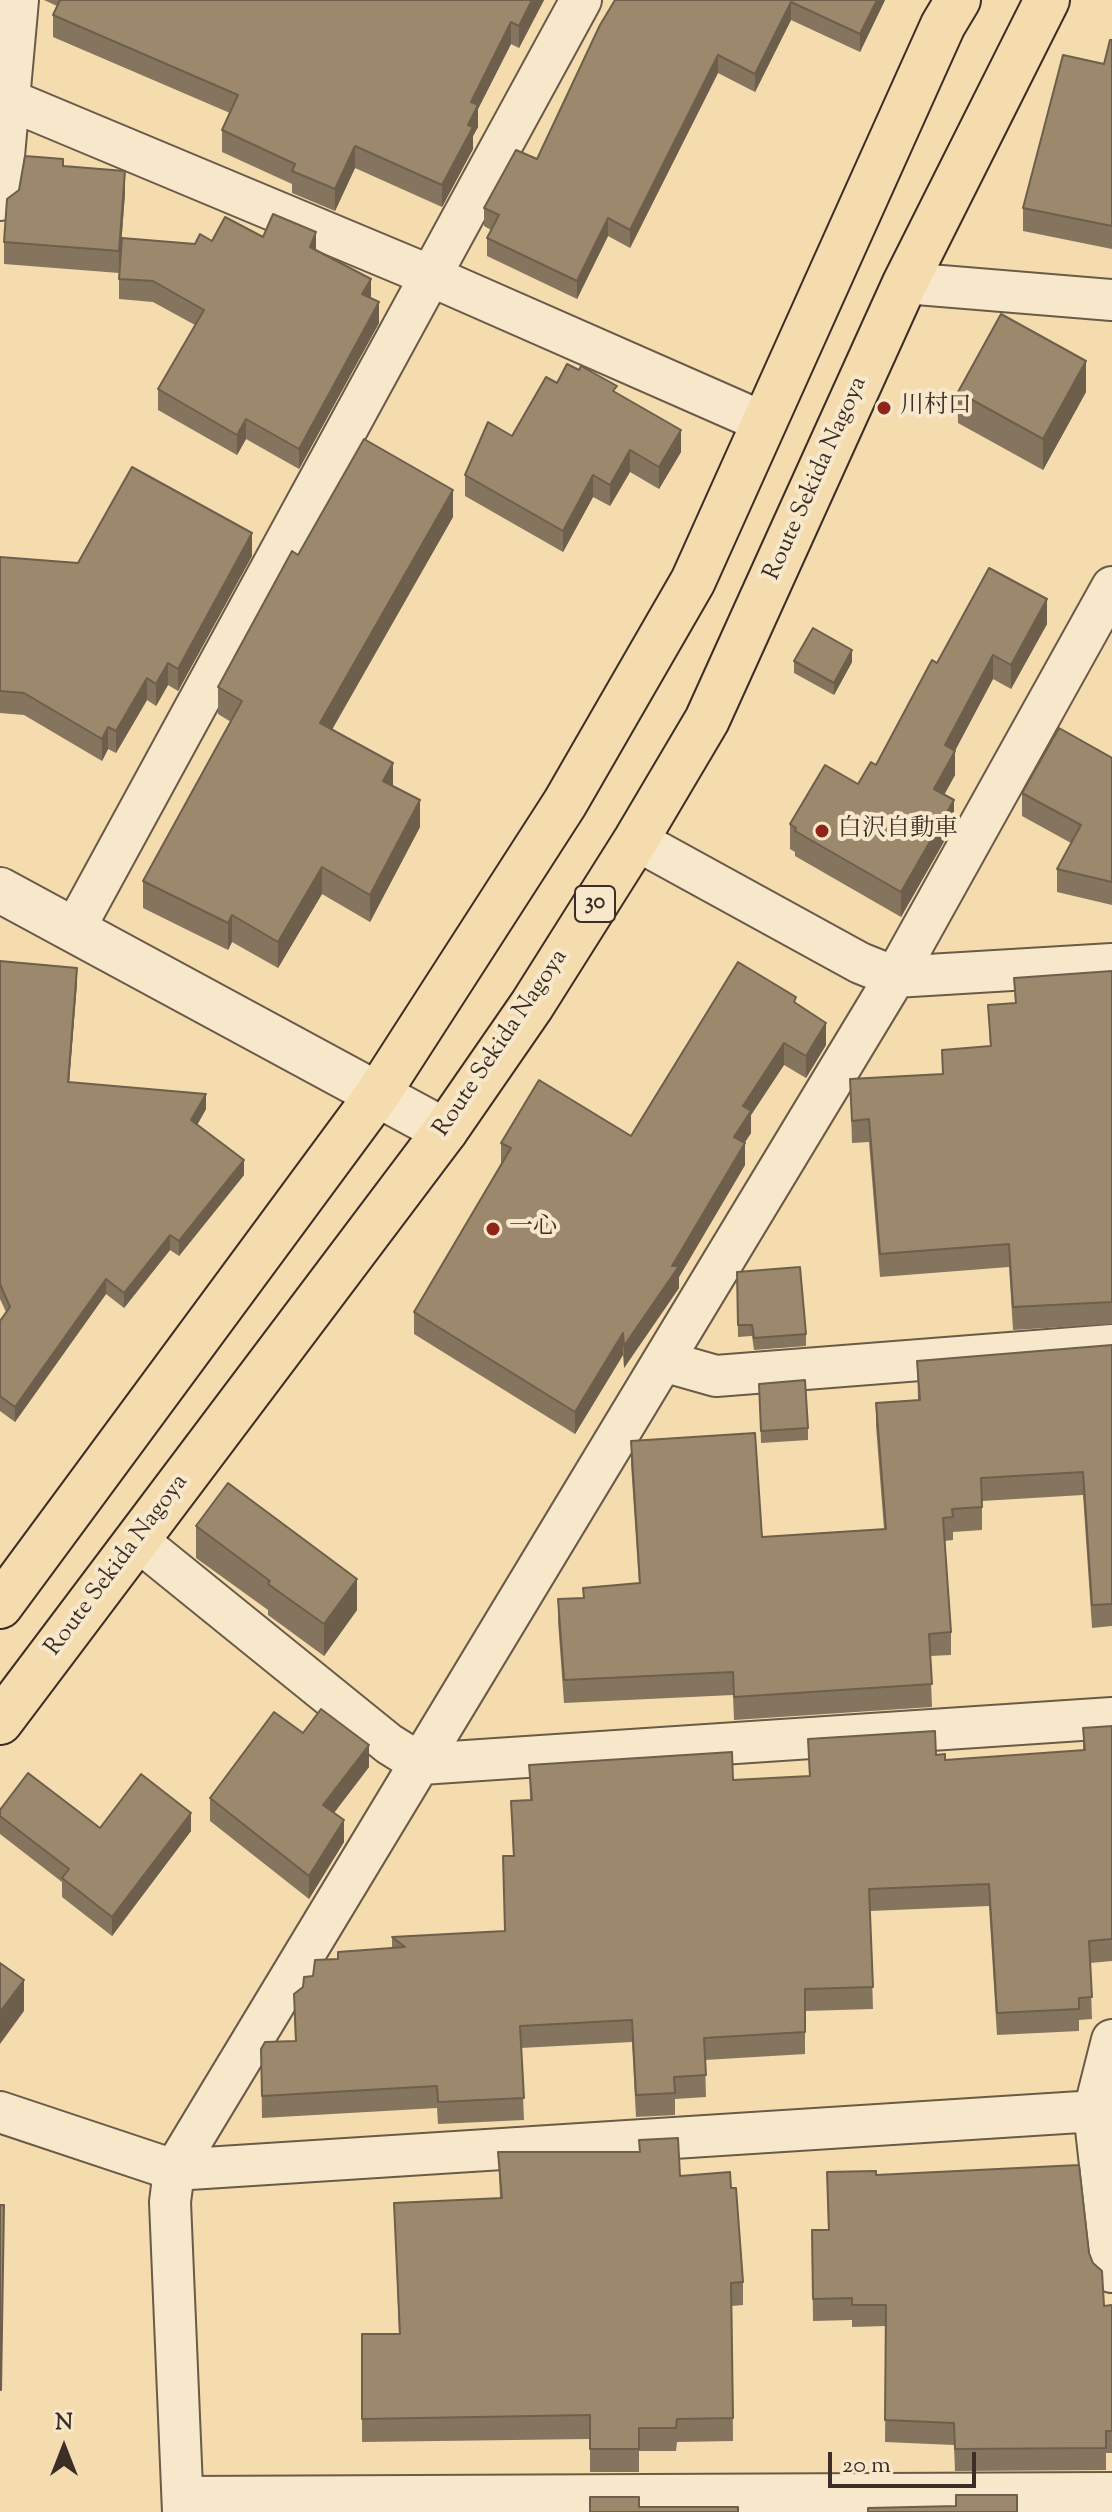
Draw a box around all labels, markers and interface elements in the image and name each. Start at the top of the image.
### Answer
street label: Route Sekida Nagoya [759,373,875,585]
place label: 川村口 [900,394,972,422]
marker: 川村口 [875,399,893,417]
place label: 白沢自動車 [838,817,958,845]
marker: 白沢自動車 [813,822,831,840]
road number: 30 [575,886,615,922]
street label: Route Sekida Nagoya [429,945,575,1143]
place label: 一心 [509,1215,557,1243]
marker: 一心 [484,1220,502,1238]
street label: Route Sekida Nagoya [40,1470,196,1662]
north arrow [24,2408,104,2488]
text: N [55,2408,73,2440]
scale bar [832,2436,980,2486]
text: 20 m [842,2449,891,2483]

